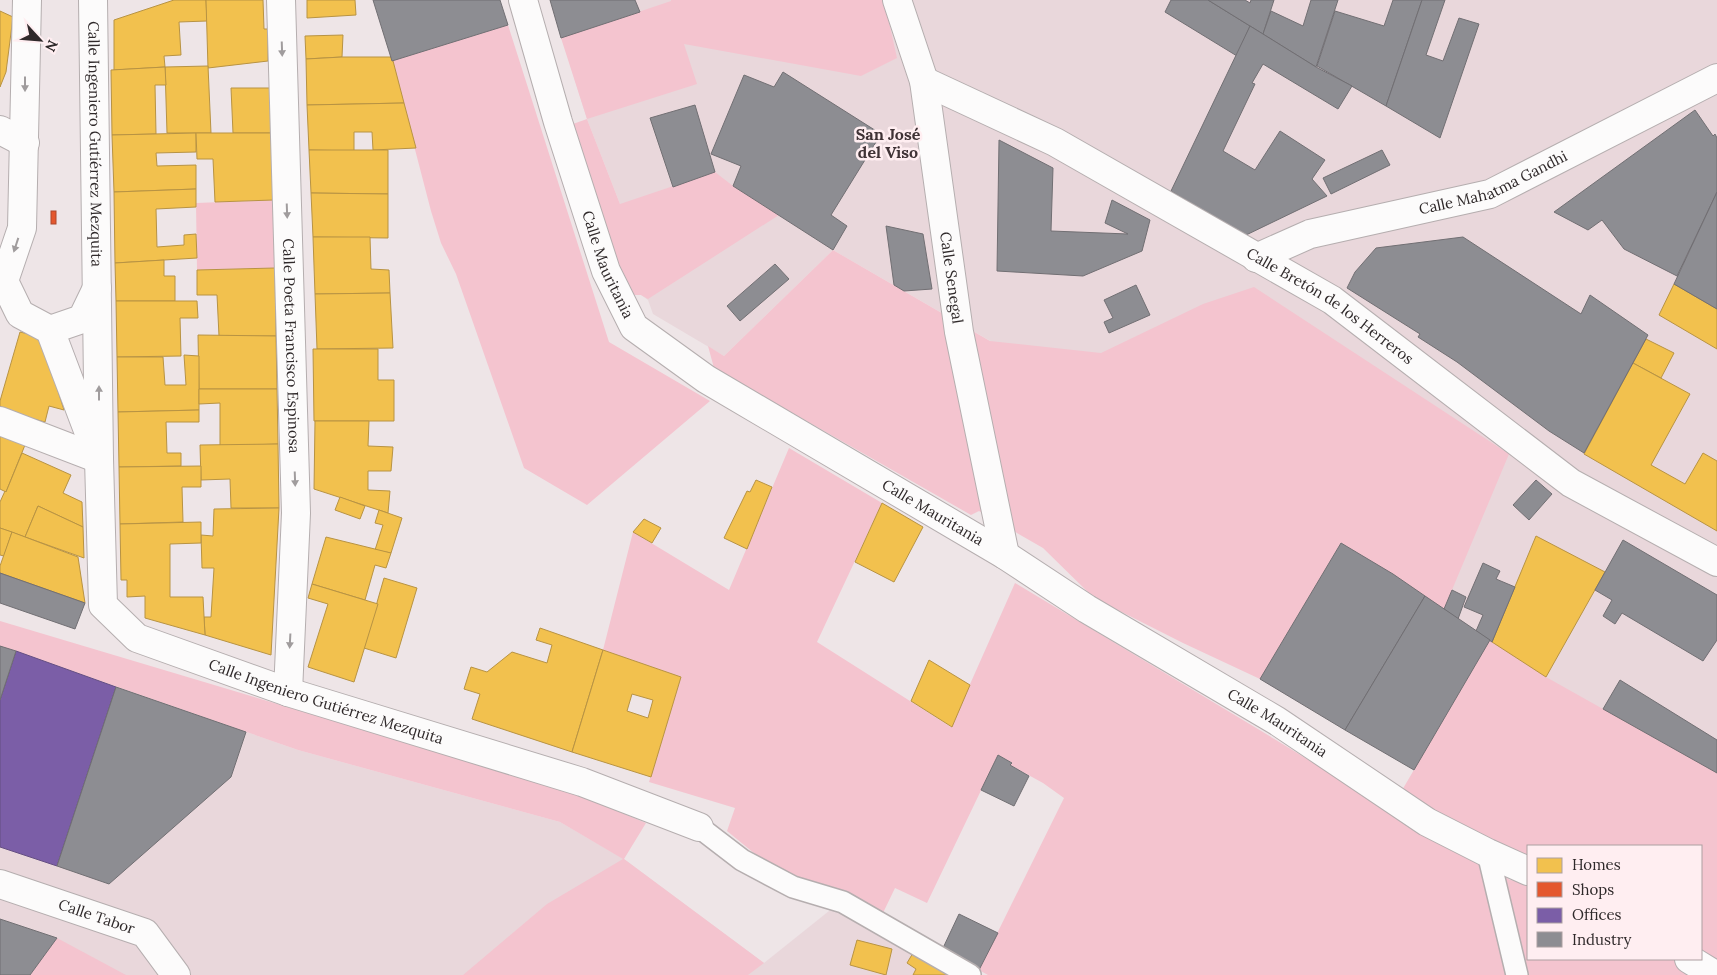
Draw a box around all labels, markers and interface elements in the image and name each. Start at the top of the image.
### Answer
north arrow [15,15,65,65]
street label: Calle Ingeniero Gutiérrez Mezquita [84,21,106,267]
text: N [41,37,62,55]
one-way arrow [279,41,287,57]
one-way arrow [21,76,29,92]
district label: San José del Viso [856,124,921,162]
street label: Calle Mahatma Gandhi [1417,146,1570,219]
one-way arrow [284,203,292,219]
street label: Calle Mauritania [578,208,638,322]
street label: Calle Senegal [936,230,968,325]
one-way arrow [12,238,20,253]
street label: Calle Poeta Francisco Espinosa [279,238,304,454]
street label: Calle Bretón de los Herreros [1243,243,1418,368]
one-way arrow [94,384,102,400]
one-way arrow [292,471,300,487]
street label: Calle Mauritania [879,475,987,549]
one-way arrow [286,633,294,649]
street label: Calle Ingeniero Gutiérrez Mezquita [206,654,446,748]
street label: Calle Mauritania [1224,684,1331,761]
legend [1527,845,1702,960]
text: Homes [1572,855,1621,874]
text: Shops [1572,880,1614,899]
street label: Calle Tabor [56,894,138,938]
text: Offices [1572,905,1622,924]
text: Industry [1572,930,1631,949]

